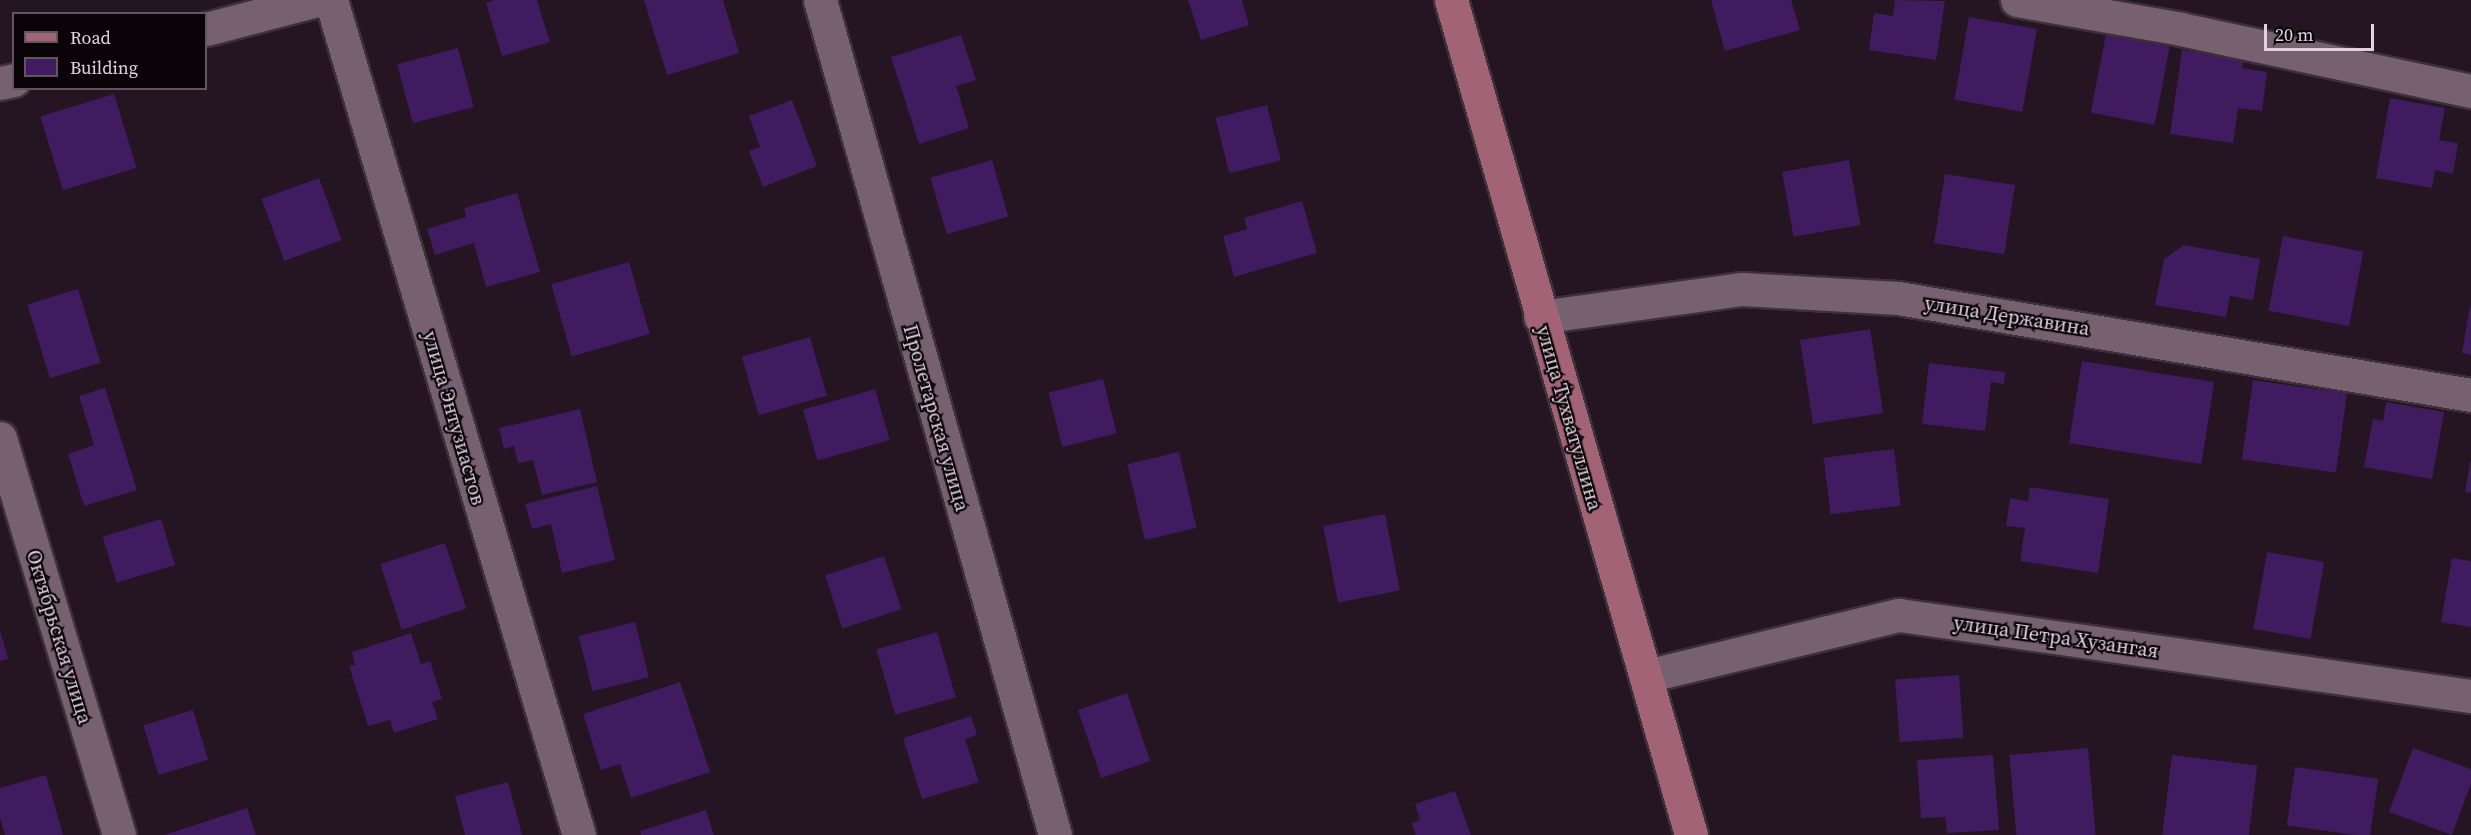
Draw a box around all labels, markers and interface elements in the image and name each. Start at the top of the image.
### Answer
legend [12,12,207,90]
scale bar [2267,12,2376,50]
text: 20 m [2275,22,2313,47]
text: Road [70,25,111,50]
text: Building [70,55,138,80]
street label: улица Державина [1923,291,2091,341]
street label: Пролетарская улица [898,322,974,514]
street label: улица Тухватуллина [1531,323,1607,513]
street label: улица Энтузиастов [418,328,490,508]
street label: Октябрьская улица [21,547,97,727]
street label: улица Петра Хузангая [1952,611,2160,663]

